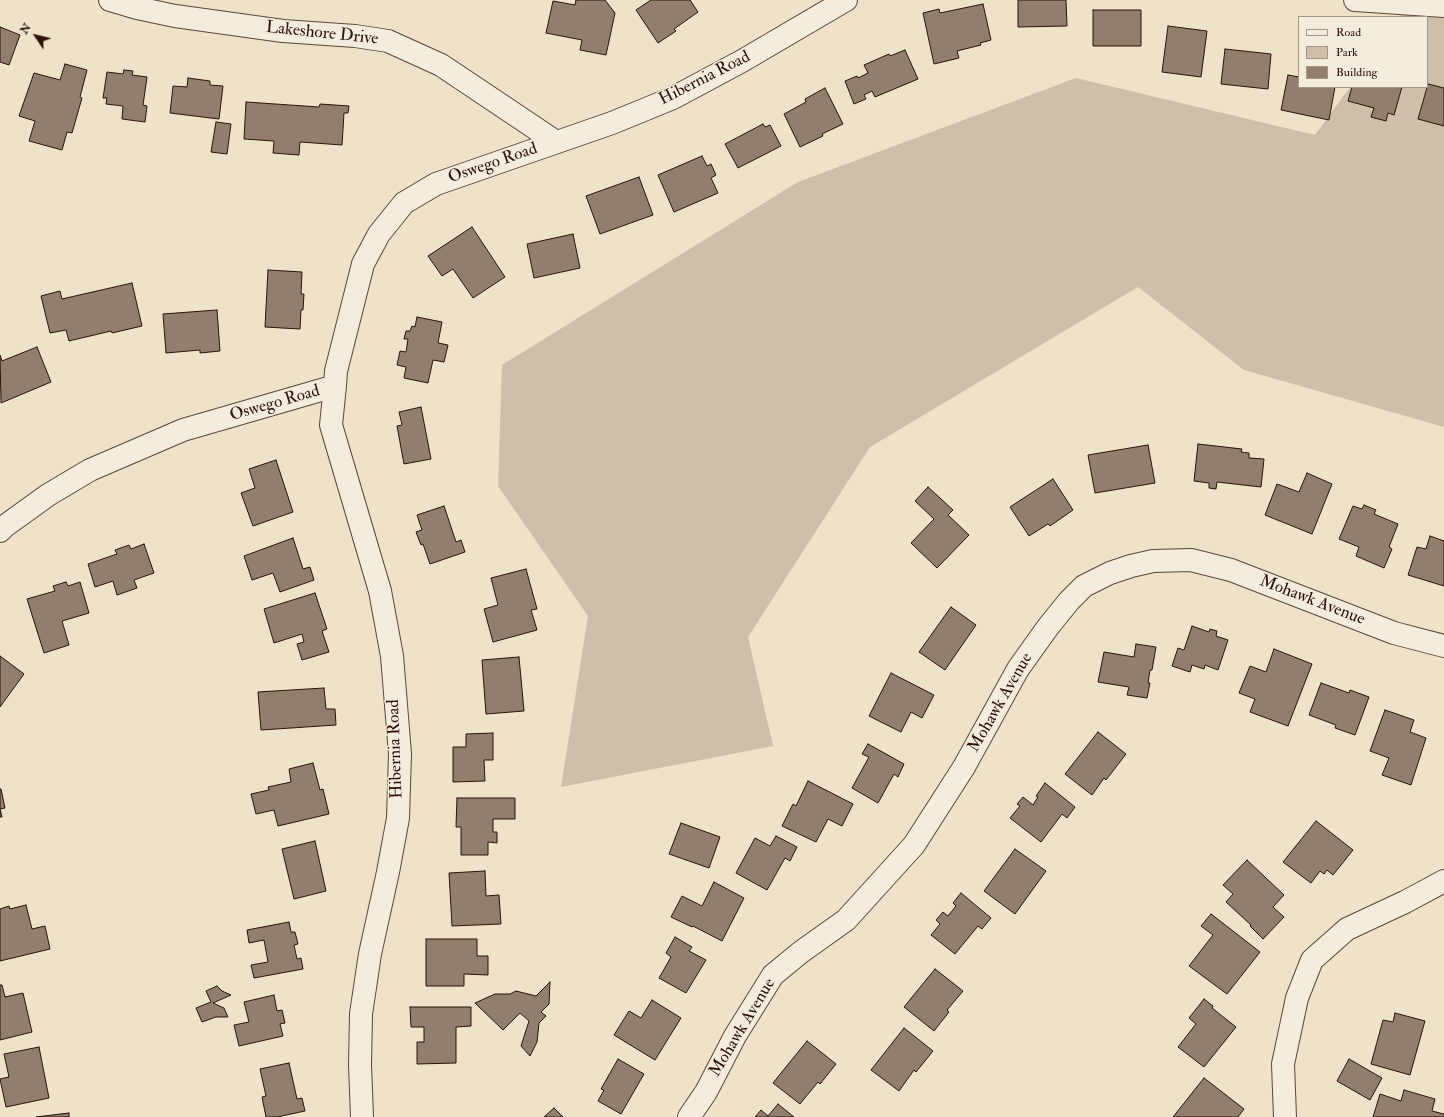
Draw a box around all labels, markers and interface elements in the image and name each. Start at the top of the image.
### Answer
north arrow [16,16,56,56]
legend [1298,16,1428,88]
street label: Lakeshore Drive [265,18,379,50]
text: N [18,21,34,37]
text: Road [1336,25,1361,40]
text: Park [1336,45,1358,60]
street label: Hibernia Road [656,47,754,111]
text: Building [1336,65,1377,80]
street label: Oswego Road [446,139,540,189]
street label: Oswego Road [228,381,322,427]
street label: Mohawk Avenue [1256,572,1368,630]
street label: Mohawk Avenue [964,650,1038,756]
street label: Hibernia Road [384,699,408,799]
street label: Mohawk Avenue [706,975,780,1081]

